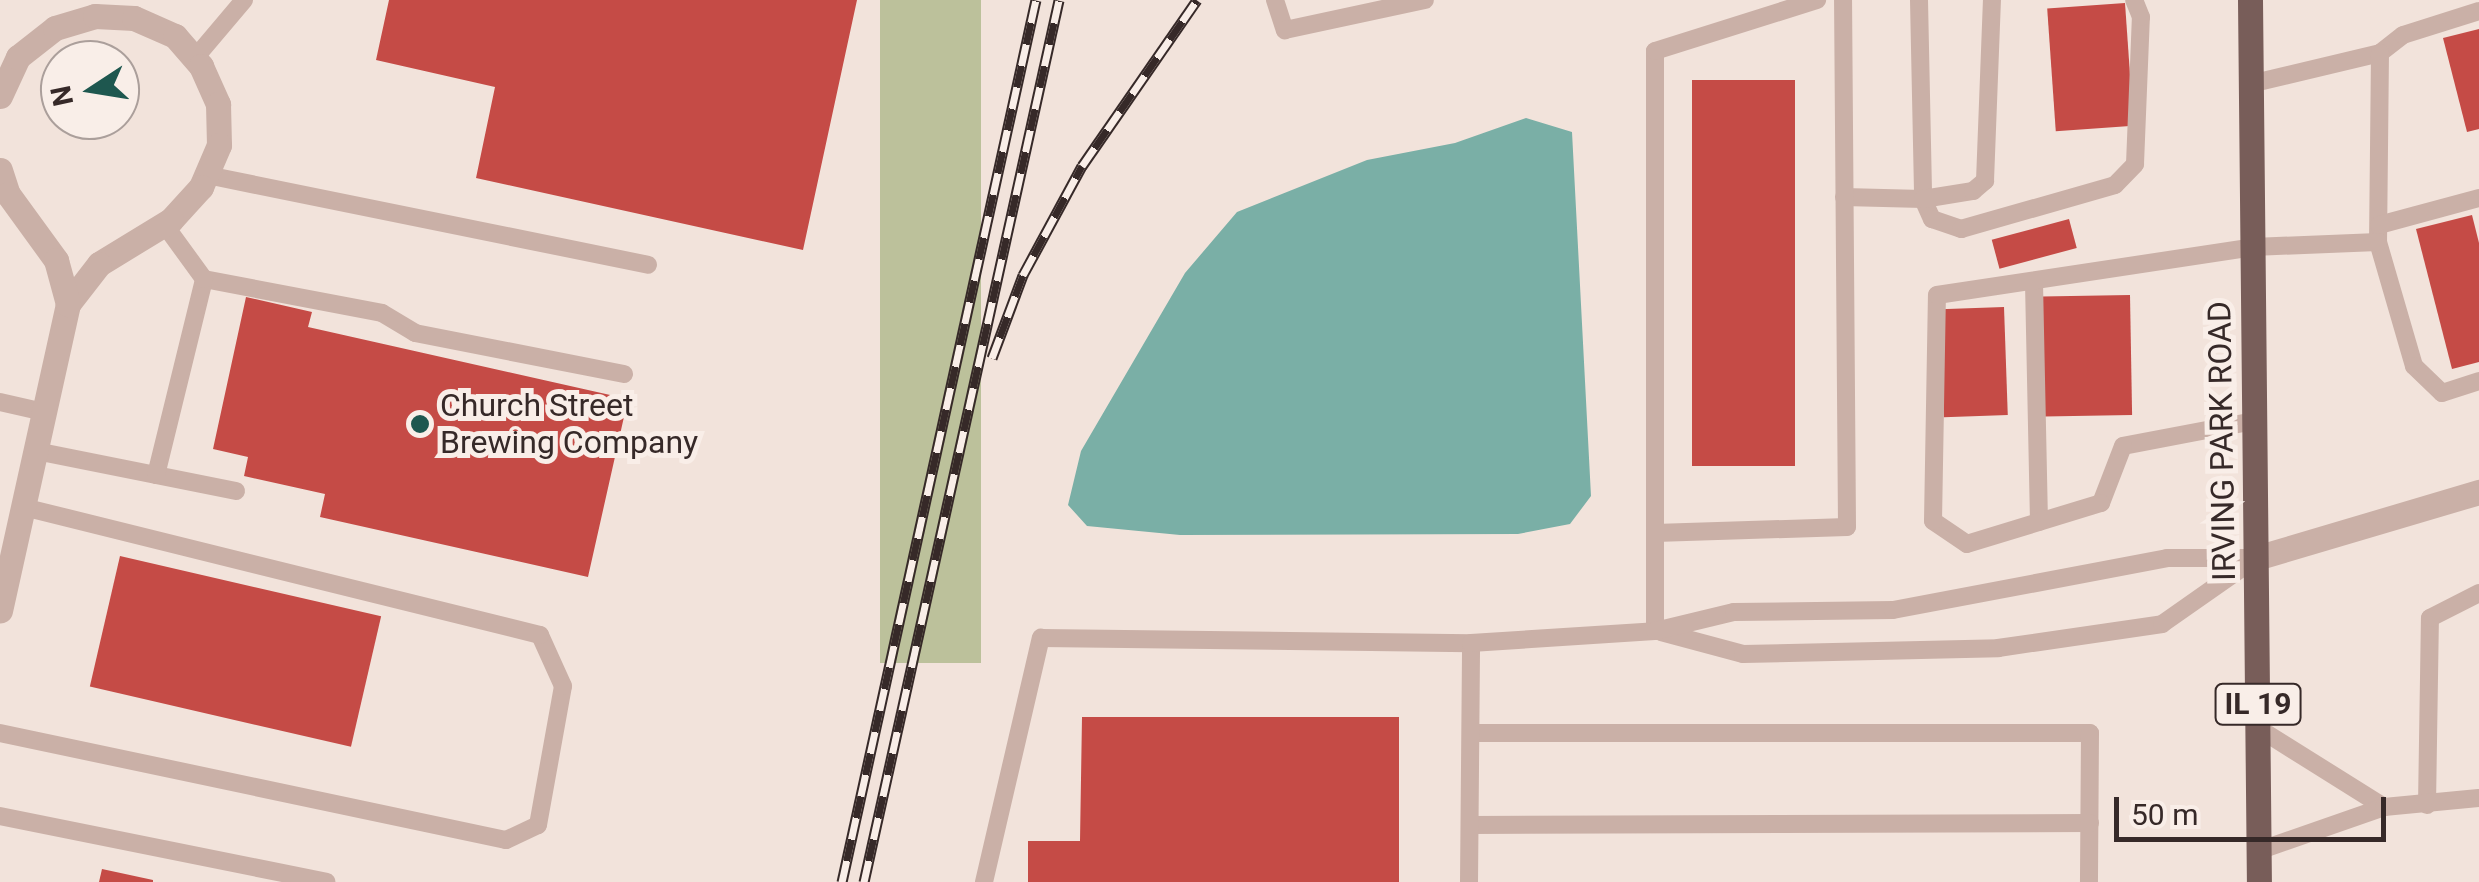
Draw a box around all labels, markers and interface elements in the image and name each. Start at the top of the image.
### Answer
north arrow [40,40,140,140]
text: N [44,83,80,109]
street label: IRVING PARK ROAD [2200,301,2244,581]
place label: Church Street Brewing Company [440,387,698,462]
marker: Church Street Brewing Company [409,413,431,435]
road number: IL 19 [2213,679,2303,729]
scale bar [2119,777,2392,839]
text: 50 m [2131,797,2198,832]

